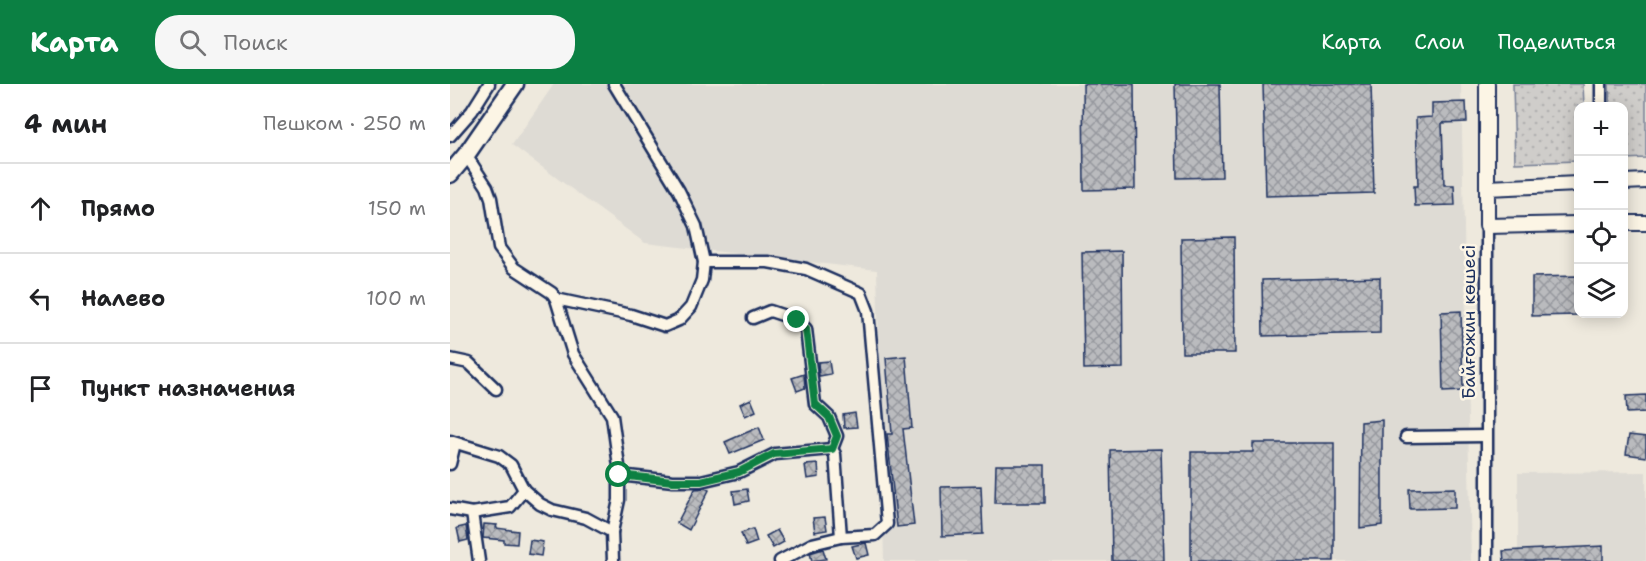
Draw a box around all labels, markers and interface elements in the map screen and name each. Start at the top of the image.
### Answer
search box [155,15,575,69]
text: Карта [30,23,119,61]
icon: search [176,26,209,59]
text: Поиск [224,28,288,57]
text: Карта [1321,28,1381,56]
text: Слои [1414,28,1465,56]
text: Поделиться [1498,28,1616,56]
map controls [1574,102,1628,318]
button: + [1574,102,1628,156]
text: 4 мин [24,106,107,141]
text: Пешком · 250 m [263,110,426,136]
button: − [1574,156,1628,210]
icon: ahead [24,192,57,225]
text: Прямо [81,194,155,223]
text: 150 m [368,195,426,221]
button: locate [1574,210,1628,264]
street label: Байғожин көшесі [1457,245,1481,399]
button: layers [1574,264,1628,318]
icon: left [24,282,57,315]
text: Налево [81,284,165,313]
text: 100 m [366,285,426,311]
route end [783,306,809,332]
icon: arrive [24,372,57,405]
text: Пункт назначения [81,374,295,403]
route start [605,461,631,487]

